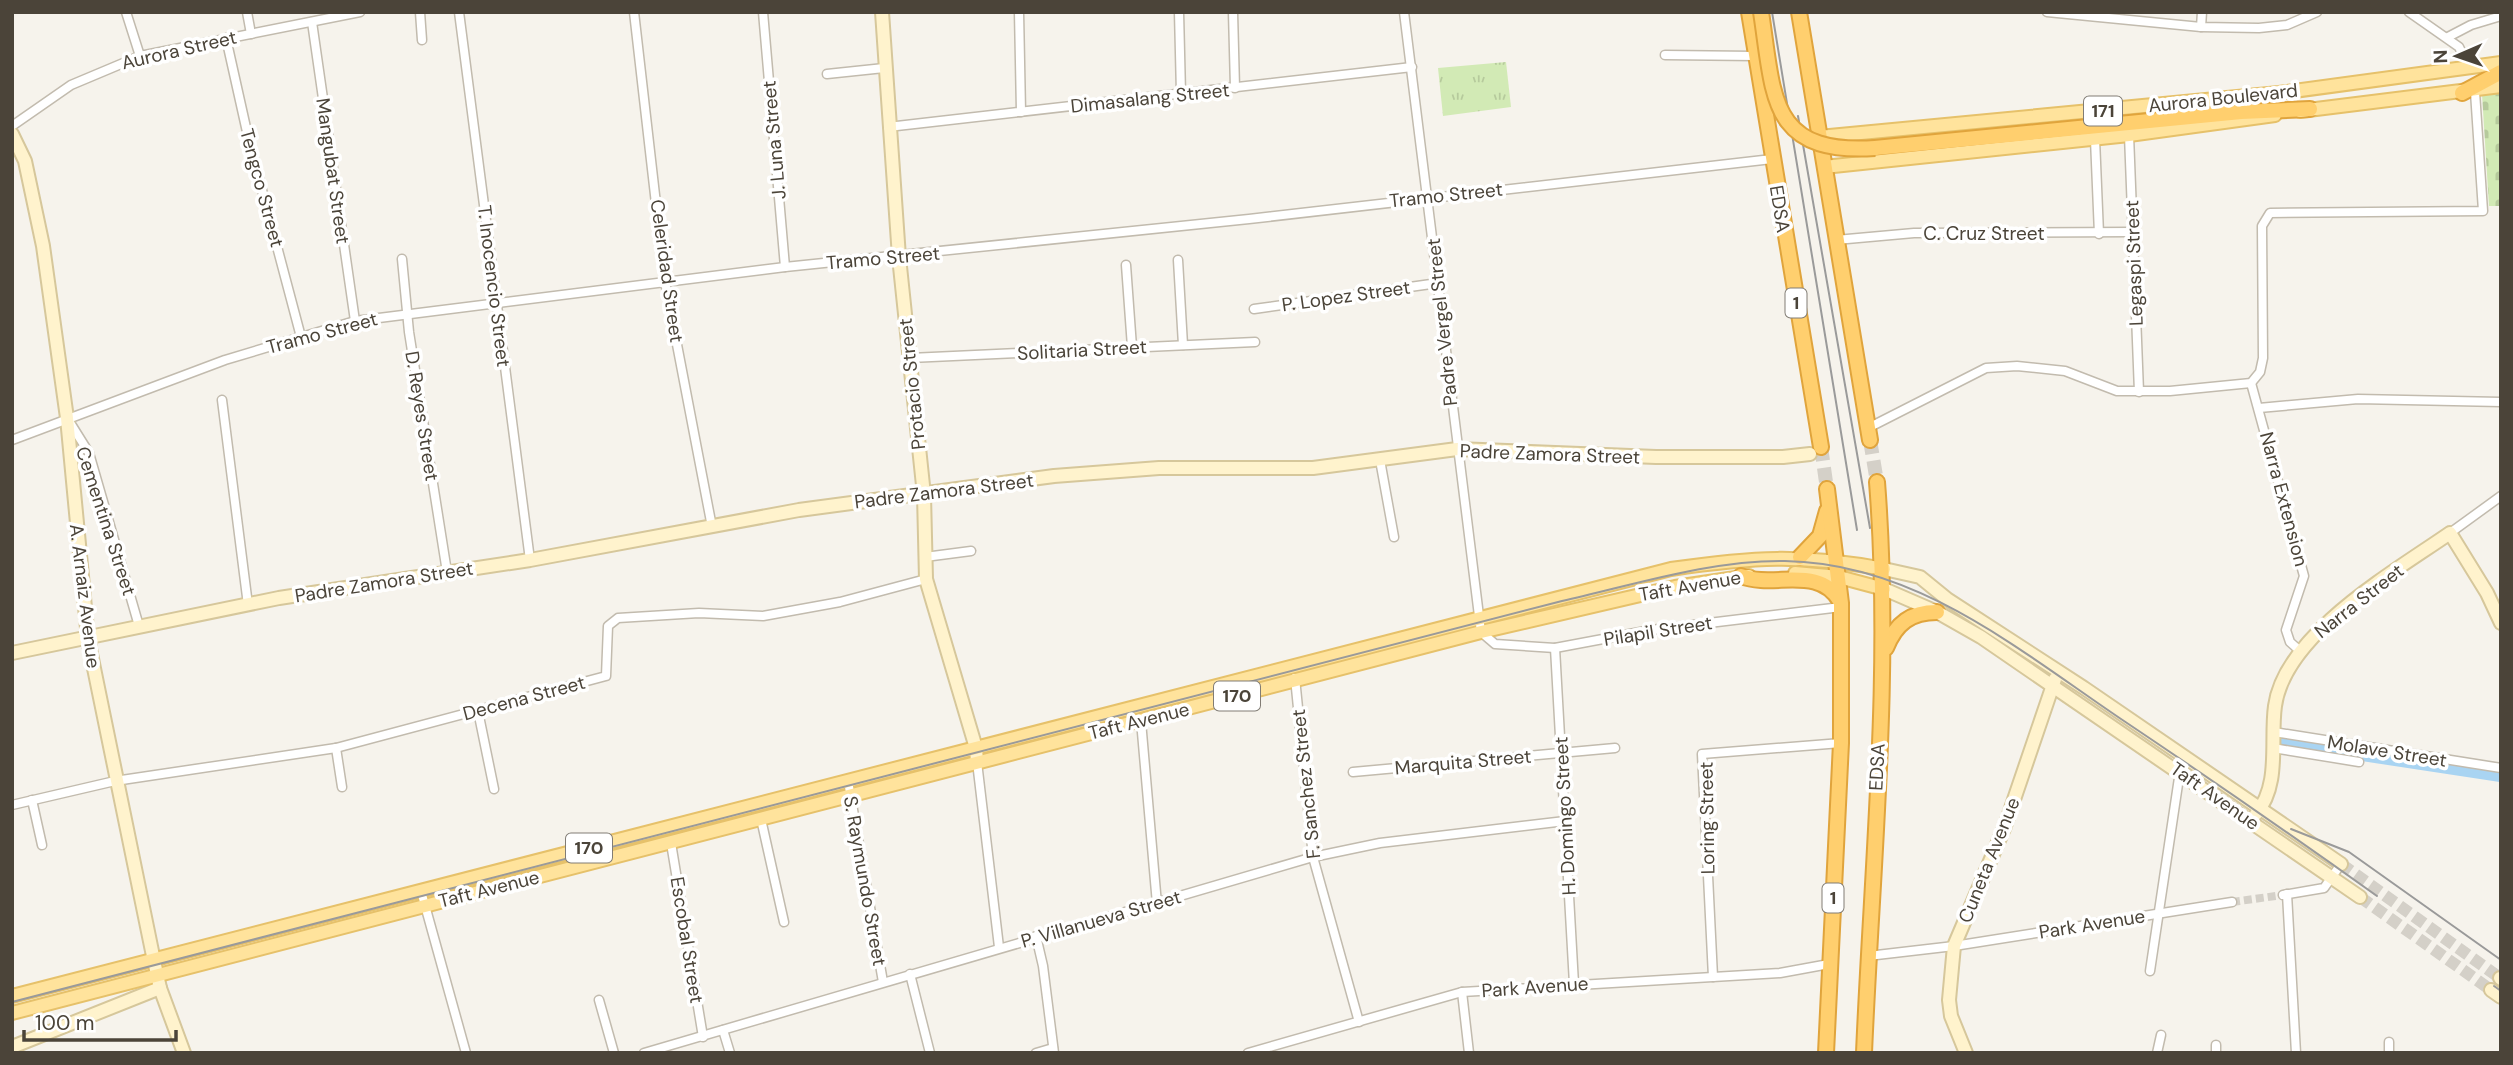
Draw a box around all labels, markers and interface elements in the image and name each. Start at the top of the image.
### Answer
north arrow [2422,21,2492,91]
street label: Aurora Street [119,25,239,75]
text: N [2428,49,2453,64]
street label: Dimasalang Street [1069,77,1231,119]
street label: Aurora Boulevard [2147,78,2299,118]
street label: J. Luna Street [756,80,792,200]
street label: Mangubat Street [310,96,356,246]
road number: 171 [2084,96,2122,126]
street label: Tengco Street [234,126,290,250]
street label: Tramo Street [1388,177,1504,213]
street label: EDSA [1764,184,1796,235]
street label: Celeridad Street [645,198,689,344]
street label: Legaspi Street [2119,200,2149,326]
street label: T. Inocencio Street [472,204,516,368]
street label: C. Cruz Street [1923,221,2045,246]
street label: Padre Vergel Street [1421,237,1463,407]
street label: Tramo Street [825,241,941,275]
street label: P. Lopez Street [1280,275,1412,317]
road number: 1 [1786,288,1806,318]
street label: Tramo Street [264,306,380,360]
street label: Protacio Street [893,317,931,451]
street label: Solitaria Street [1017,334,1147,366]
street label: D. Reyes Street [399,349,445,483]
street label: Narra Extension [2254,429,2314,569]
street label: Padre Zamora Street [1459,438,1641,470]
street label: Cementina Street [70,443,142,599]
street label: Padre Zamora Street [853,468,1035,514]
street label: A. Arnaiz Avenue [64,522,106,670]
street label: Padre Zamora Street [293,556,475,608]
street label: Narra Street [2309,558,2409,644]
street label: Taft Avenue [1637,565,1743,607]
street label: Pilapil Street [1602,610,1714,652]
street label: Decena Street [460,670,588,726]
road number: 170 [1214,682,1260,710]
street label: Taft Avenue [1086,696,1192,746]
street label: F. Sanchez Street [1286,708,1326,860]
street label: Molave Street [2325,729,2449,773]
street label: H. Domingo Street [1548,736,1582,896]
street label: EDSA [1863,742,1891,791]
street label: Marquita Street [1394,744,1532,780]
street label: Taft Avenue [2166,756,2264,836]
street label: Loring Street [1694,761,1720,875]
street label: S. Raymundo Street [838,794,892,968]
street label: Cuneta Avenue [1952,794,2026,926]
road number: 170 [566,834,612,862]
street label: Taft Avenue [436,864,542,914]
street label: Escobal Street [665,875,709,1005]
street label: P. Villanueva Street [1018,884,1184,954]
road number: 1 [1822,884,1843,912]
street label: Park Avenue [2037,903,2147,945]
street label: Park Avenue [1481,971,1589,1003]
scale bar [24,998,177,1042]
text: 100 m [35,1009,95,1037]

